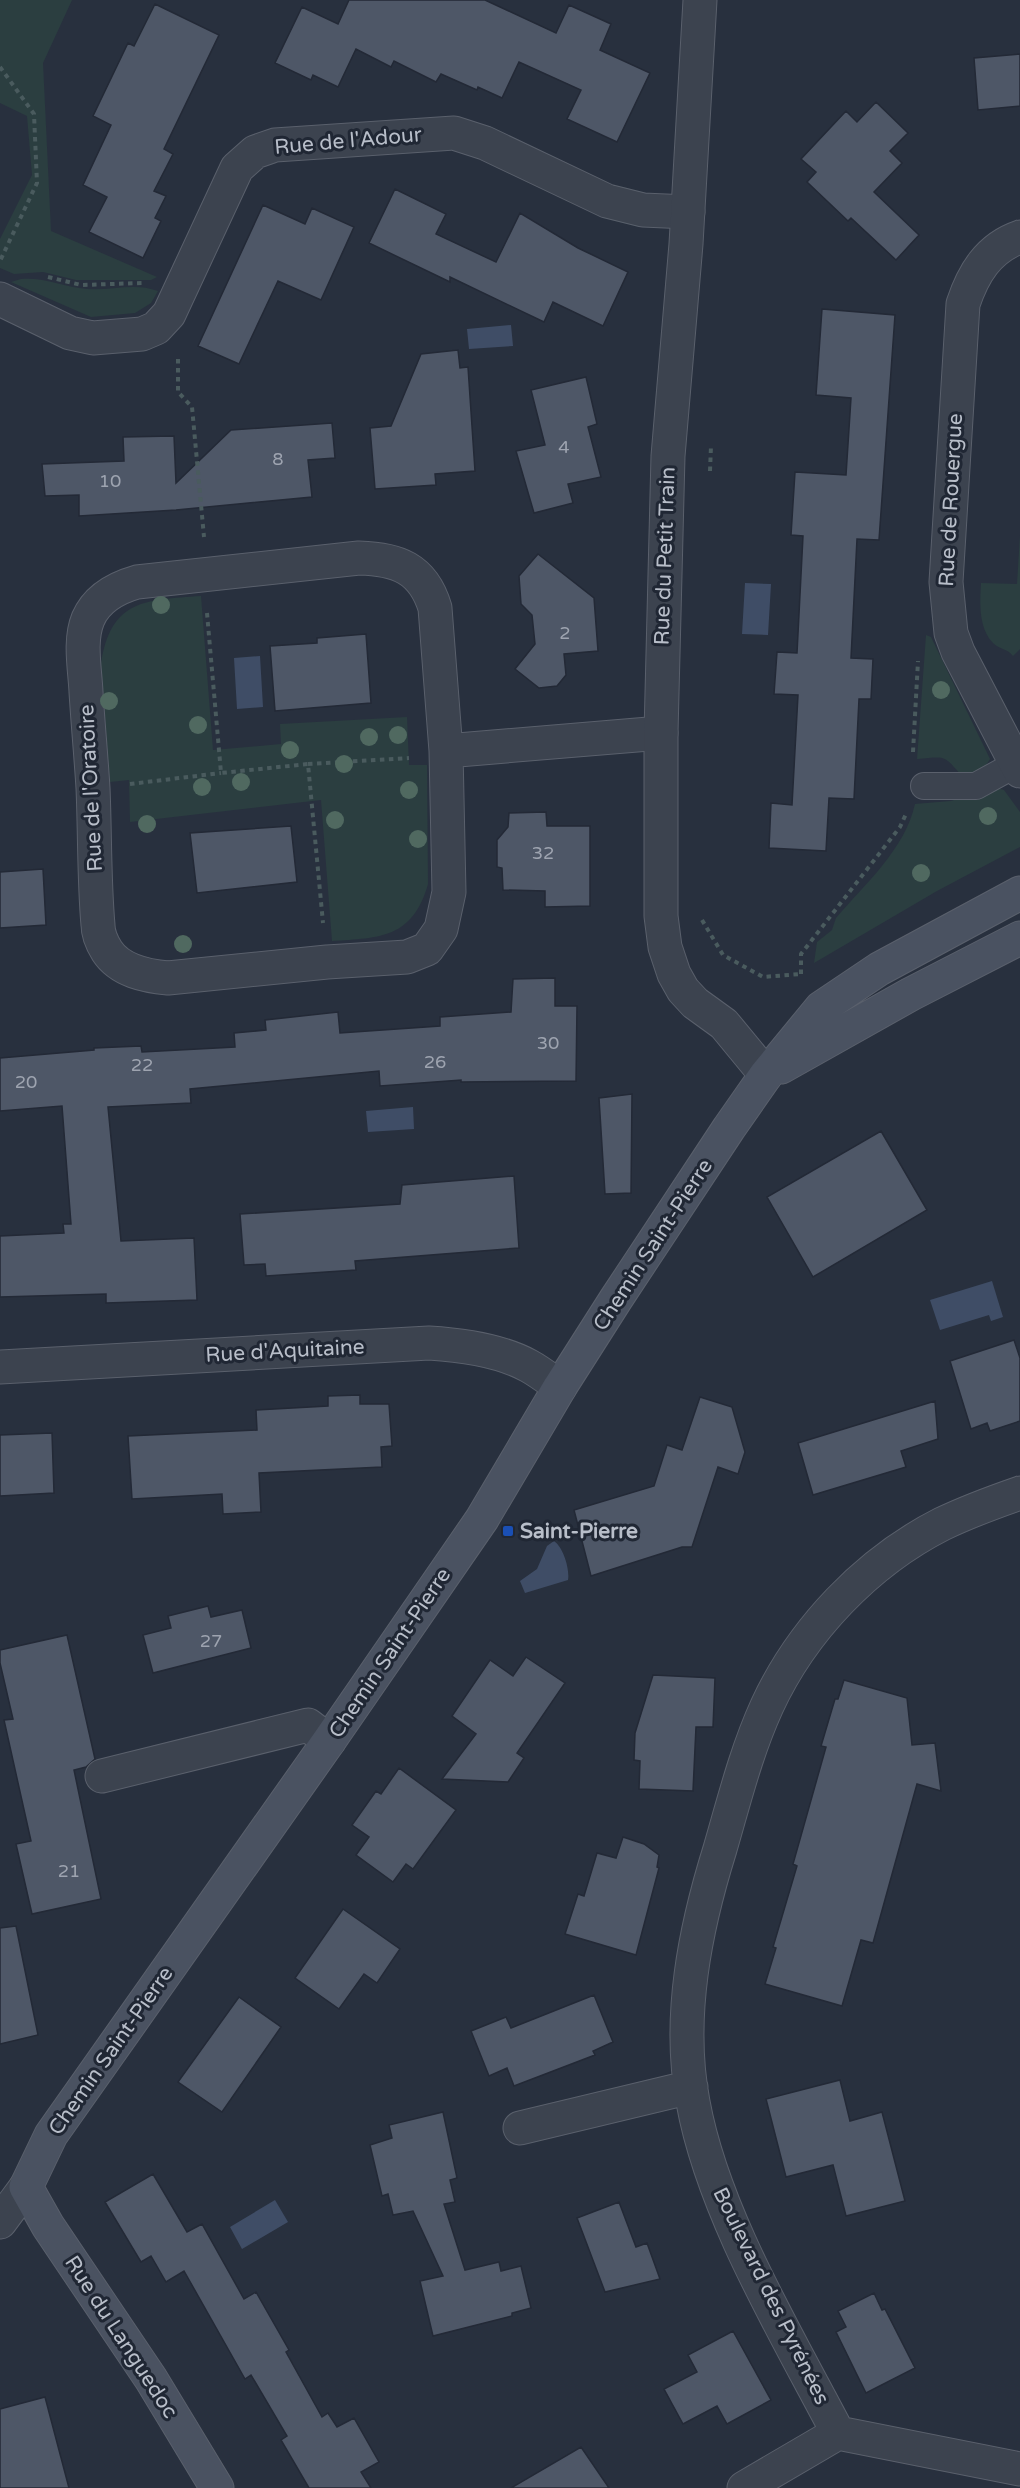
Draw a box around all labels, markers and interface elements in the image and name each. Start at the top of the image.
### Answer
street label: Rue de l'Adour [273,122,423,160]
street label: Rue de Rouergue [934,412,968,587]
house number: 4 [558,436,570,458]
house number: 8 [272,448,284,470]
street label: Rue du Petit Train [649,466,681,646]
house number: 10 [99,470,121,492]
house number: 2 [559,622,571,644]
street label: Rue de l'Oratoire [74,704,108,872]
house number: 32 [532,842,554,864]
house number: 30 [537,1032,559,1054]
house number: 26 [424,1051,446,1073]
house number: 22 [131,1054,153,1076]
house number: 20 [15,1071,37,1093]
street label: Chemin Saint-Pierre [588,1154,718,1336]
street label: Rue d'Aquitaine [205,1334,365,1368]
place label: Saint-Pierre [520,1519,638,1544]
marker: Saint-Pierre [501,1524,515,1538]
street label: Chemin Saint-Pierre [324,1563,456,1743]
house number: 27 [200,1630,222,1652]
house number: 21 [58,1860,80,1882]
street label: Chemin Saint-Pierre [43,1962,179,2140]
street label: Boulevard des Pyrénées [707,2183,835,2409]
street label: Rue du Languedoc [59,2251,183,2423]

